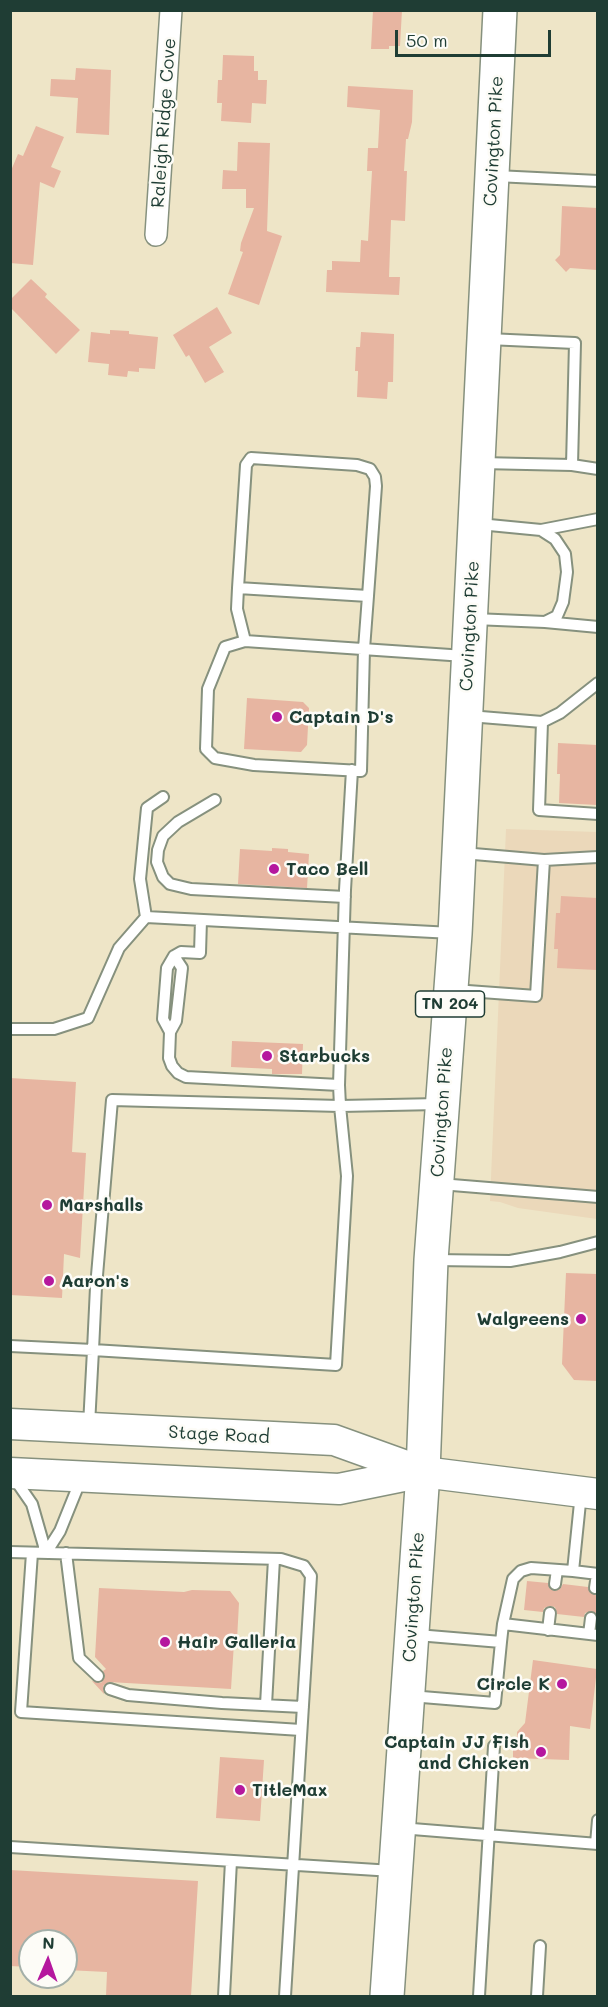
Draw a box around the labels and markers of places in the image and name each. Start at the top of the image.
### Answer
place label: Captain D's [289,706,393,728]
marker: Captain D's [270,710,284,724]
place label: Taco Bell [286,858,368,880]
marker: Taco Bell [267,862,281,876]
place label: Starbucks [279,1045,370,1067]
marker: Starbucks [260,1049,274,1063]
place label: Marshalls [59,1194,143,1216]
marker: Marshalls [40,1198,54,1212]
place label: Aaron's [61,1270,129,1292]
marker: Aaron's [42,1274,56,1288]
place label: Walgreens [477,1308,569,1330]
marker: Walgreens [574,1312,588,1326]
place label: Hair Galleria [177,1631,296,1653]
marker: Hair Galleria [158,1635,172,1649]
place label: Circle K [477,1673,550,1695]
marker: Circle K [555,1677,569,1691]
place label: Captain JJ Fish and Chicken [384,1731,529,1774]
marker: Captain JJ Fish and Chicken [534,1745,548,1759]
place label: TitleMax [252,1779,327,1801]
marker: TitleMax [233,1783,247,1797]

